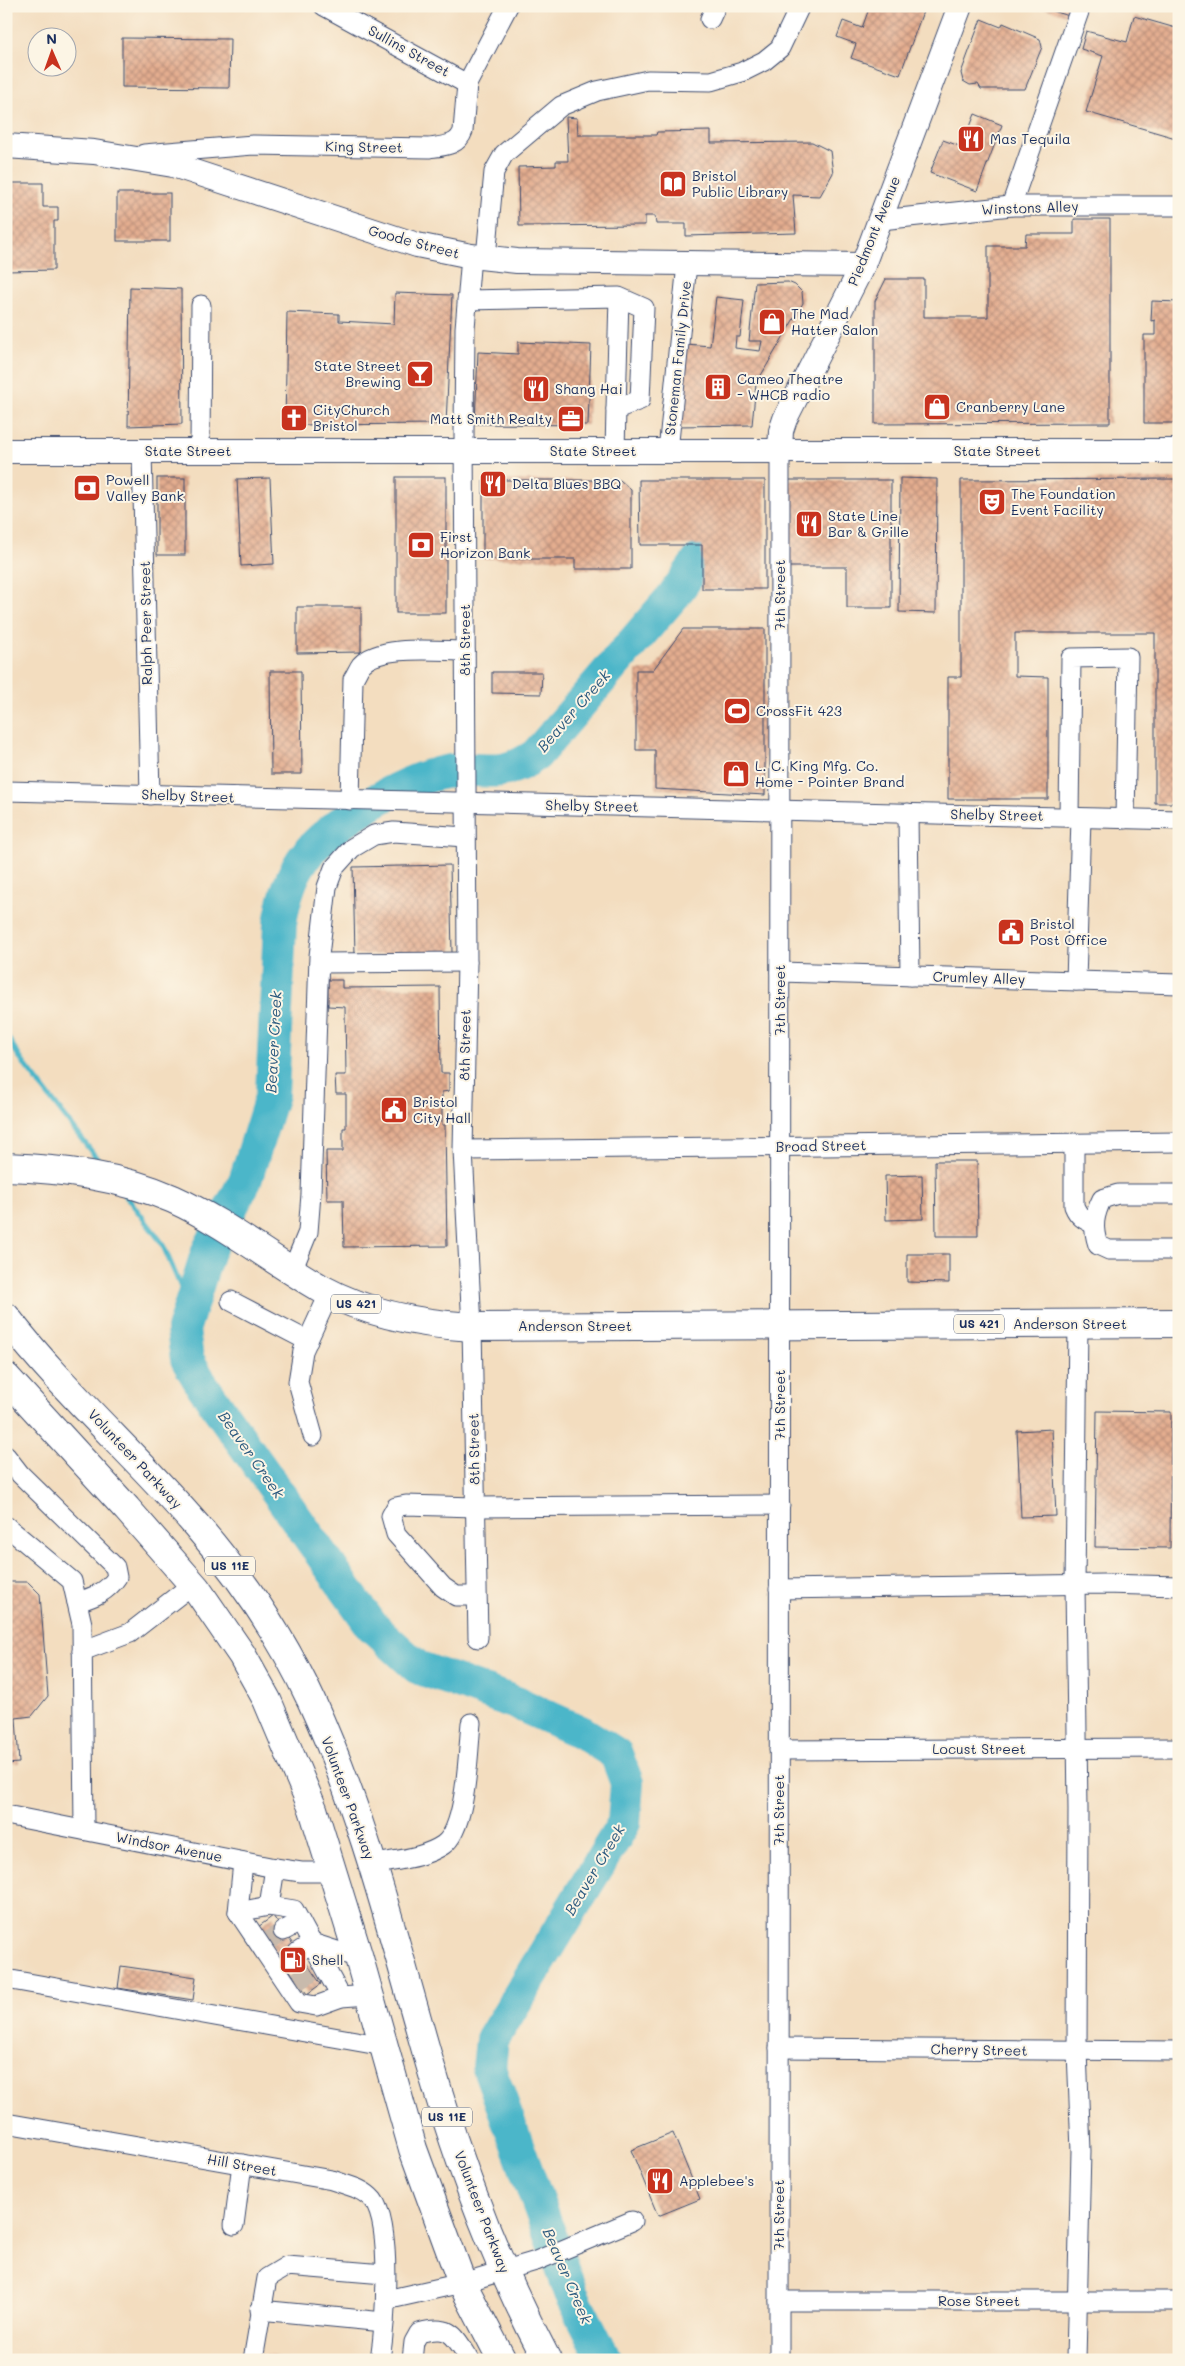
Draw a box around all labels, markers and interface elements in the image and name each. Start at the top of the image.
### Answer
street label: Sullins Street [365,20,453,81]
north arrow [28,28,78,78]
text: N [46,29,57,48]
restaurant icon: Mas Tequila [956,124,986,154]
place label: Mas Tequila [990,129,1071,148]
street label: King Street [325,136,403,157]
place label: Bristol Public Library [692,166,788,201]
library icon: Bristol Public Library [658,169,688,199]
street label: Piedmont Avenue [843,173,904,288]
street label: Winstons Alley [981,196,1079,219]
street label: Goode Street [366,220,462,263]
street label: Stoneman Family Drive [660,280,695,436]
place label: The Mad Hatter Salon [791,304,878,339]
shop icon: The Mad Hatter Salon [757,307,787,337]
place label: State Street Brewing [314,356,401,391]
bar icon: State Street Brewing [405,359,435,389]
place label: Cameo Theatre - WHCB radio [737,369,843,404]
building icon: Cameo Theatre - WHCB radio [703,372,733,402]
restaurant icon: Shang Hai [521,374,551,404]
place label: Shang Hai [555,379,623,398]
shop icon: Cranberry Lane [922,392,952,422]
place label: Cranberry Lane [956,397,1065,416]
place label: CityChurch Bristol [313,400,390,435]
church icon: CityChurch Bristol [279,403,309,433]
office icon: Matt Smith Realty [556,404,586,434]
place label: Matt Smith Realty [430,409,552,428]
street label: State Street [145,441,231,460]
street label: State Street [550,441,636,460]
street label: State Street [954,441,1040,460]
restaurant icon: Delta Blues BBQ [478,469,508,499]
place label: Powell Valley Bank [106,470,184,505]
bank icon: Powell Valley Bank [72,473,102,503]
place label: Delta Blues BBQ [512,474,621,493]
place label: The Foundation Event Facility [1011,484,1115,519]
theatre icon: The Foundation Event Facility [977,487,1007,517]
place label: State Line Bar & Grille [828,506,909,541]
restaurant icon: State Line Bar & Grille [794,509,824,539]
place label: First Horizon Bank [440,527,531,562]
bank icon: First Horizon Bank [406,530,436,560]
street label: 7th Street [770,560,789,630]
street label: Ralph Peer Street [135,561,156,685]
street label: 8th Street [455,604,474,676]
water label: Beaver Creek [532,664,615,756]
sports icon: CrossFit 423 [722,696,752,726]
place label: CrossFit 423 [756,701,842,720]
place label: L. C. King Mfg. Co. Home - Pointer Brand [755,756,904,791]
shop icon: L. C. King Mfg. Co. Home - Pointer Brand [721,759,751,789]
street label: Shelby Street [141,784,235,807]
street label: Shelby Street [545,795,639,816]
street label: Shelby Street [950,804,1044,825]
place label: Bristol Post Office [1030,914,1107,949]
public building icon: Bristol Post Office [996,917,1026,947]
street label: 7th Street [770,965,789,1035]
street label: Crumley Alley [932,966,1026,989]
water label: Beaver Creek [260,989,286,1094]
street label: 8th Street [454,1009,475,1081]
place label: Bristol City Hall [413,1092,471,1127]
public building icon: Bristol City Hall [379,1095,409,1125]
street label: Broad Street [775,1135,866,1156]
road number: US 421 [331,1295,381,1314]
street label: Anderson Street [1013,1314,1127,1333]
road number: US 421 [954,1315,1004,1334]
street label: Anderson Street [518,1316,632,1335]
street label: 7th Street [770,1370,789,1440]
street label: Volunteer Parkway [84,1405,187,1513]
water label: Beaver Creek [214,1407,290,1503]
street label: 8th Street [463,1413,484,1485]
road number: US 11E [205,1556,255,1575]
street label: Volunteer Parkway [317,1734,380,1862]
street label: Locust Street [932,1739,1026,1758]
street label: 7th Street [769,1775,788,1845]
water label: Beaver Creek [559,1820,630,1918]
street label: Windsor Avenue [114,1827,224,1866]
fuel station icon: Shell [278,1945,308,1975]
place label: Shell [312,1950,343,1969]
street label: Cherry Street [930,2039,1028,2060]
road number: US 11E [422,2108,472,2126]
street label: Volunteer Parkway [450,2148,515,2276]
street label: Hill Street [206,2149,278,2180]
restaurant icon: Applebee's [645,2166,675,2196]
place label: Applebee's [679,2171,754,2190]
street label: 7th Street [769,2180,788,2250]
water label: Beaver Creek [539,2225,598,2328]
street label: Rose Street [938,2291,1020,2310]

